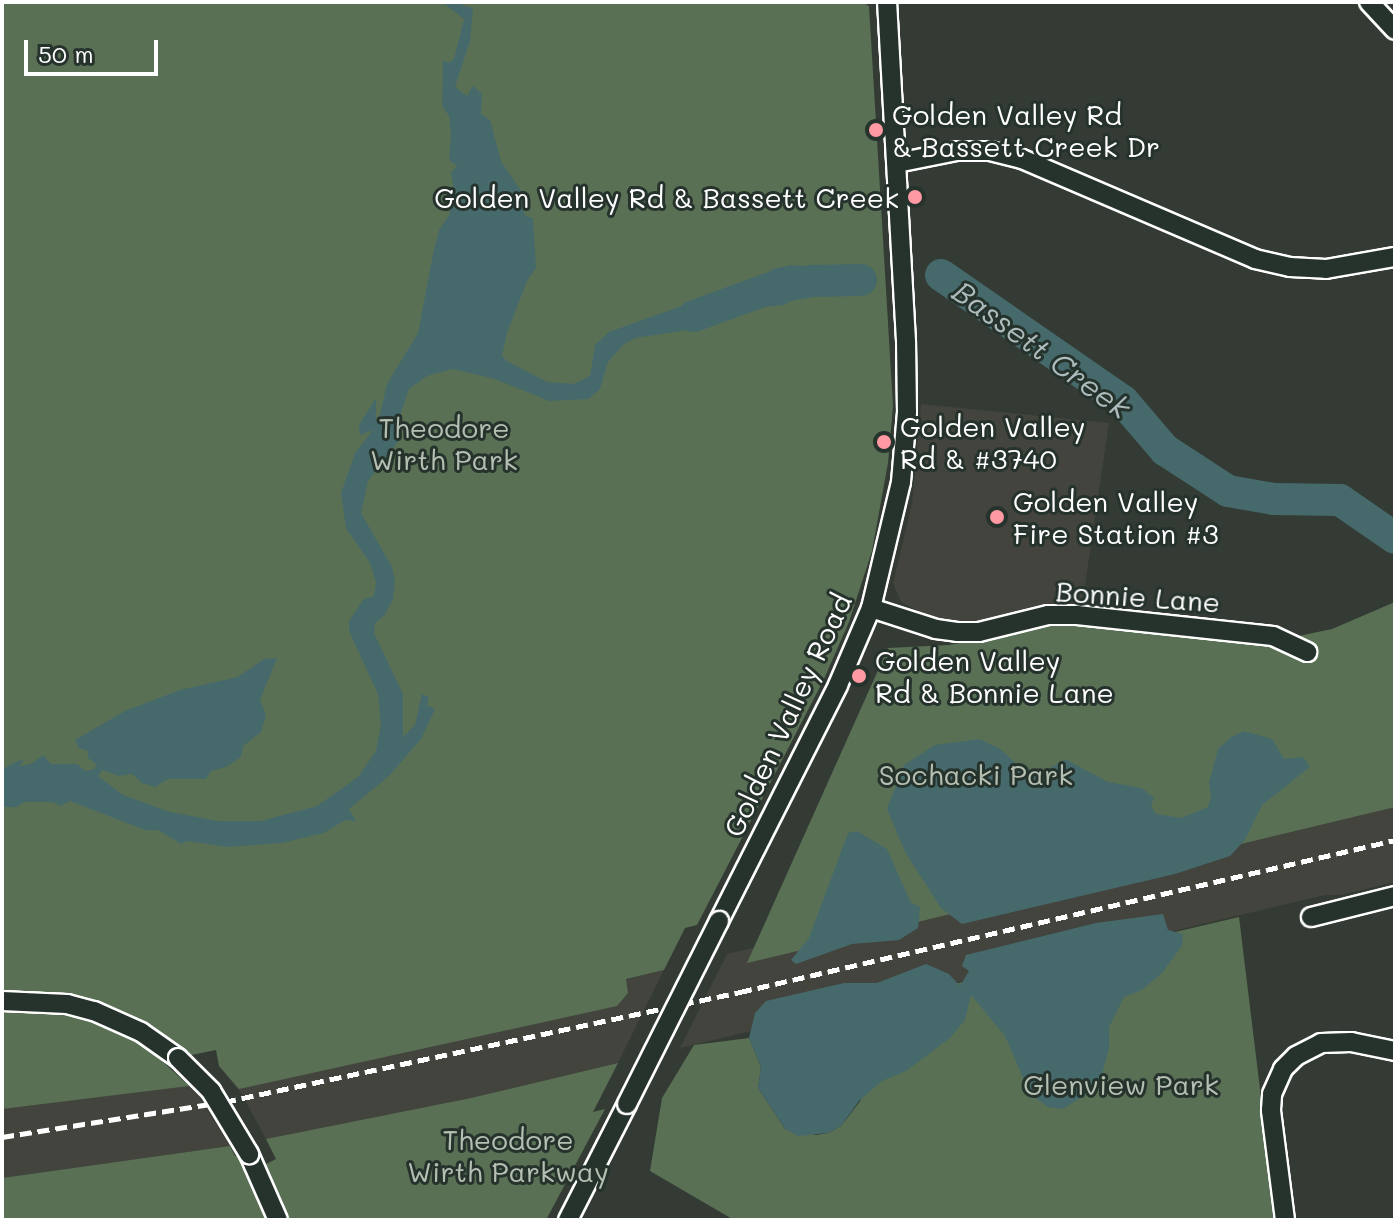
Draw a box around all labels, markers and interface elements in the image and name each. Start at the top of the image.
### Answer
scale bar [28,24,162,74]
text: 50 m [38,38,94,69]
place label: Golden Valley Rd & Bassett Creek Dr [892,97,1160,163]
marker: Golden Valley Rd & Bassett Creek Dr [867,121,885,139]
place label: Golden Valley Rd & Bassett Creek [434,180,899,214]
marker: Golden Valley Rd & Bassett Creek [906,188,924,206]
water label: Bassett Creek [946,273,1138,425]
place label: Golden Valley Rd & #3740 [900,409,1085,475]
park label: Theodore Wirth Park [370,410,518,476]
marker: Golden Valley Rd & #3740 [875,433,893,451]
place label: Golden Valley Fire Station #3 [1013,484,1219,550]
marker: Golden Valley Fire Station #3 [988,508,1006,526]
street label: Bonnie Lane [1055,573,1221,619]
street label: Golden Valley Road [716,588,858,842]
place label: Golden Valley Rd & Bonnie Lane [875,643,1114,709]
marker: Golden Valley Rd & Bonnie Lane [850,667,868,685]
park label: Sochacki Park [879,757,1073,791]
park label: Glenview Park [1023,1067,1219,1101]
park label: Theodore Wirth Parkway [407,1122,609,1188]

